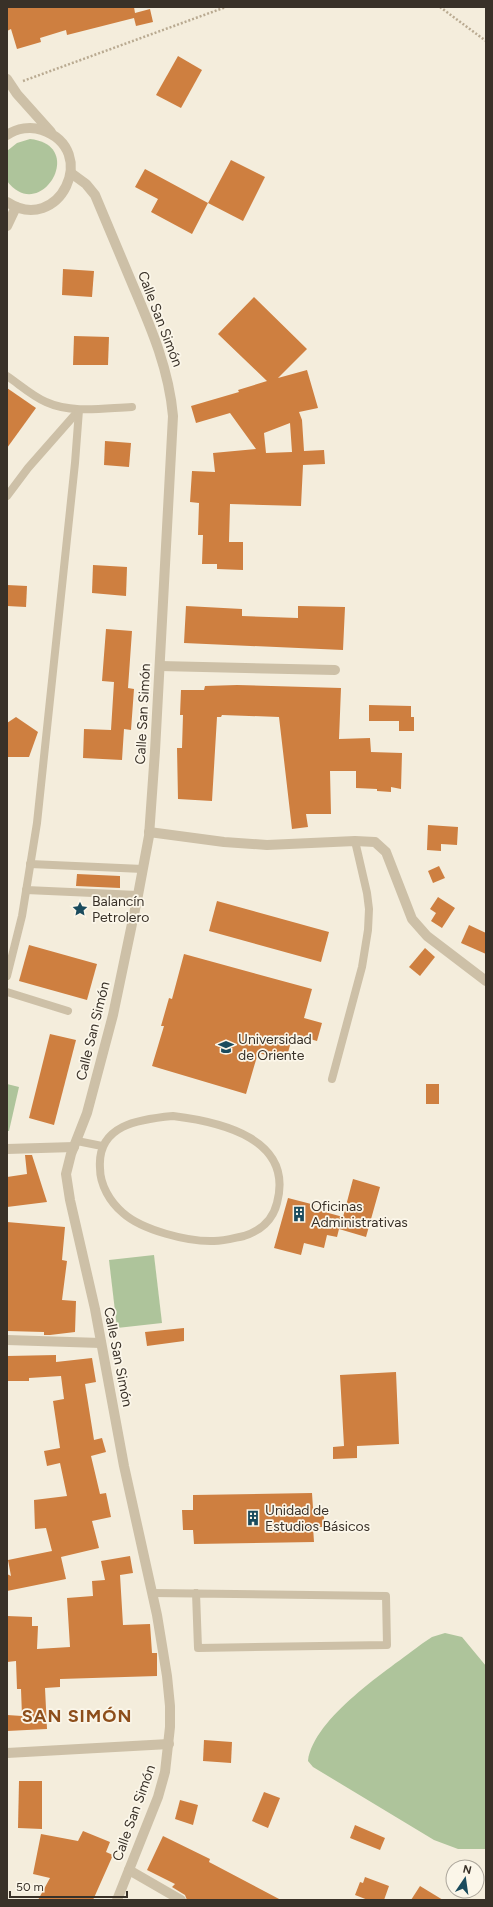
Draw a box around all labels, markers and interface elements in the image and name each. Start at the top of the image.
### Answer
street label: Calle San Simón [134,269,186,369]
street label: Calle San Simón [132,663,154,765]
place label: Balancín Petrolero [92,893,149,926]
place icon: Balancín Petrolero [71,900,89,918]
street label: Calle San Simón [73,980,114,1082]
place label: Universidad de Oriente [238,1031,312,1064]
school or university icon: Universidad de Oriente [217,1038,235,1056]
place label: Oficinas Administrativas [311,1198,408,1231]
building icon: Oficinas Administrativas [290,1205,308,1223]
street label: Calle San Simón [100,1306,136,1408]
place label: Unidad de Estudios Básicos [265,1502,370,1535]
building icon: Unidad de Estudios Básicos [244,1509,262,1527]
district label: SAN SIMÓN [22,1705,132,1727]
street label: Calle San Simón [109,1762,159,1863]
north arrow [445,1859,485,1899]
text: N [462,1862,473,1877]
scale bar [10,1873,127,1899]
text: 50 m [16,1880,44,1894]

